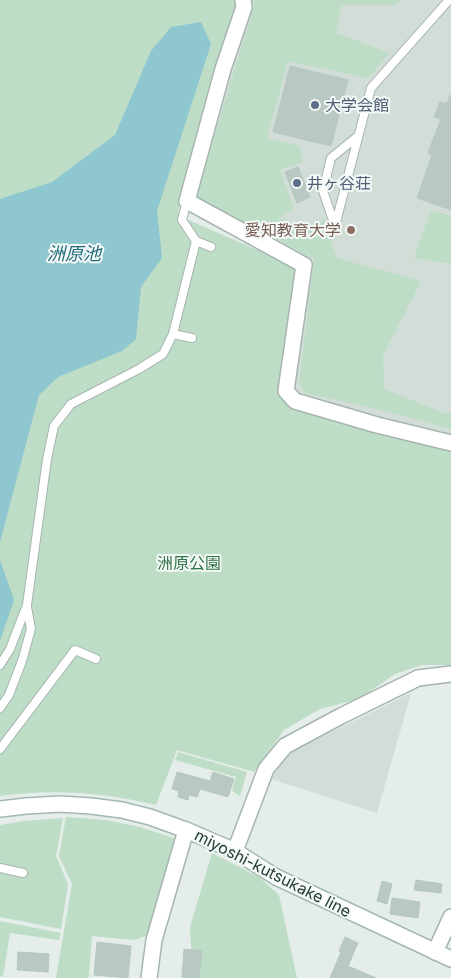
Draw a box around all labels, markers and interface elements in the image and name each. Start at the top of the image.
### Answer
place label: 大学会館 [325,95,389,115]
marker: 大学会館 [309,99,321,111]
place label: 井ヶ谷荘 [307,173,371,193]
marker: 井ヶ谷荘 [291,177,303,189]
place label: 愛知教育大学 [245,220,341,240]
marker: 愛知教育大学 [345,224,357,236]
water label: 洲原池 [47,243,103,264]
park label: 洲原公園 [157,553,221,573]
street label: miyoshi-kutsukake line [191,825,355,921]

